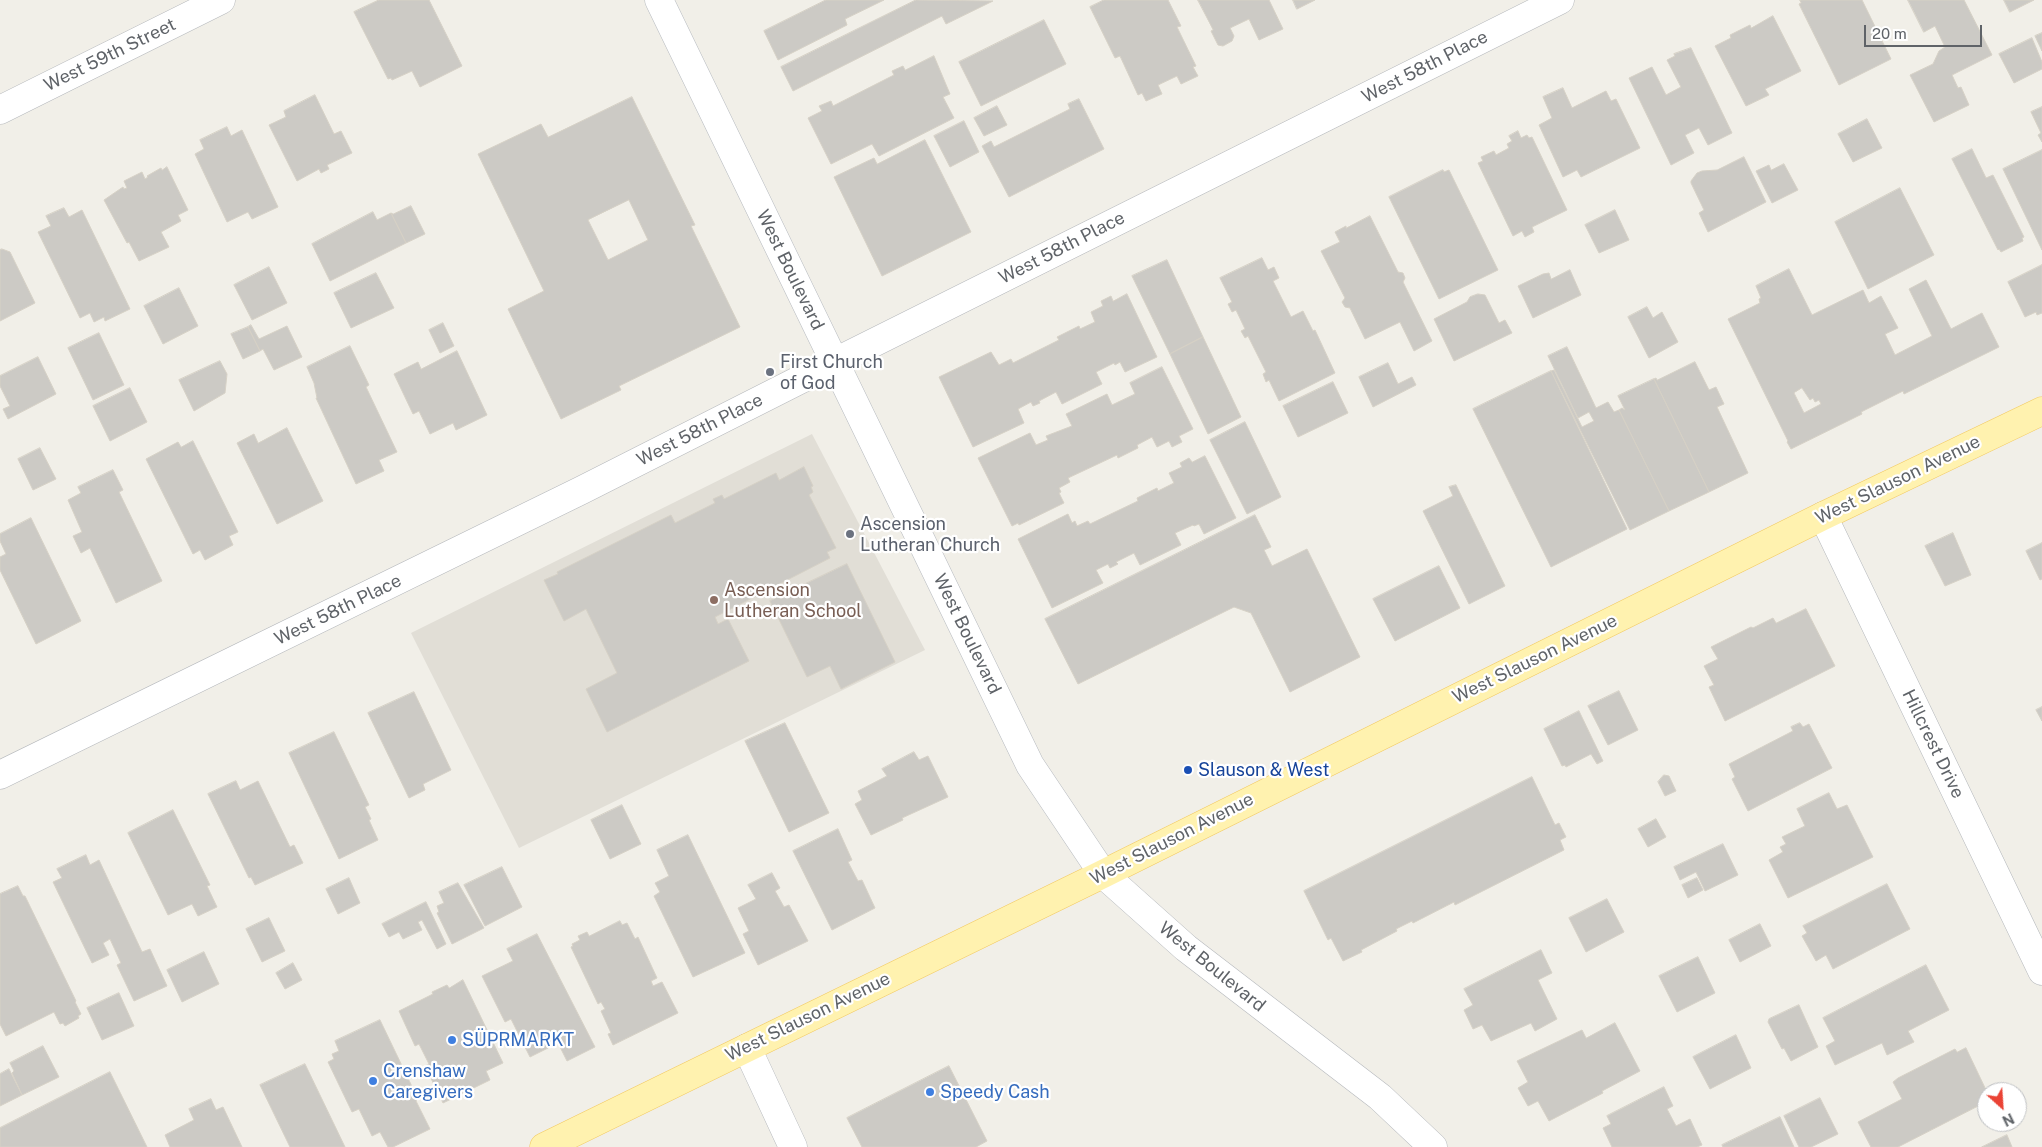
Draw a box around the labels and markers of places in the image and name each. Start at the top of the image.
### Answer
place label: First Church of God [780,351,883,394]
marker: First Church of God [764,366,776,378]
place label: Ascension Lutheran Church [860,513,1000,556]
marker: Ascension Lutheran Church [844,528,856,540]
place label: Ascension Lutheran School [724,579,862,622]
marker: Ascension Lutheran School [708,594,720,606]
place label: Slauson & West [1198,759,1329,781]
marker: Slauson & West [1182,764,1194,776]
place label: SÜPRMARKT [462,1029,574,1051]
marker: SÜPRMARKT [446,1034,458,1046]
place label: Crenshaw Caregivers [383,1060,473,1102]
marker: Crenshaw Caregivers [367,1075,379,1087]
place label: Speedy Cash [940,1081,1050,1103]
marker: Speedy Cash [924,1086,936,1098]

